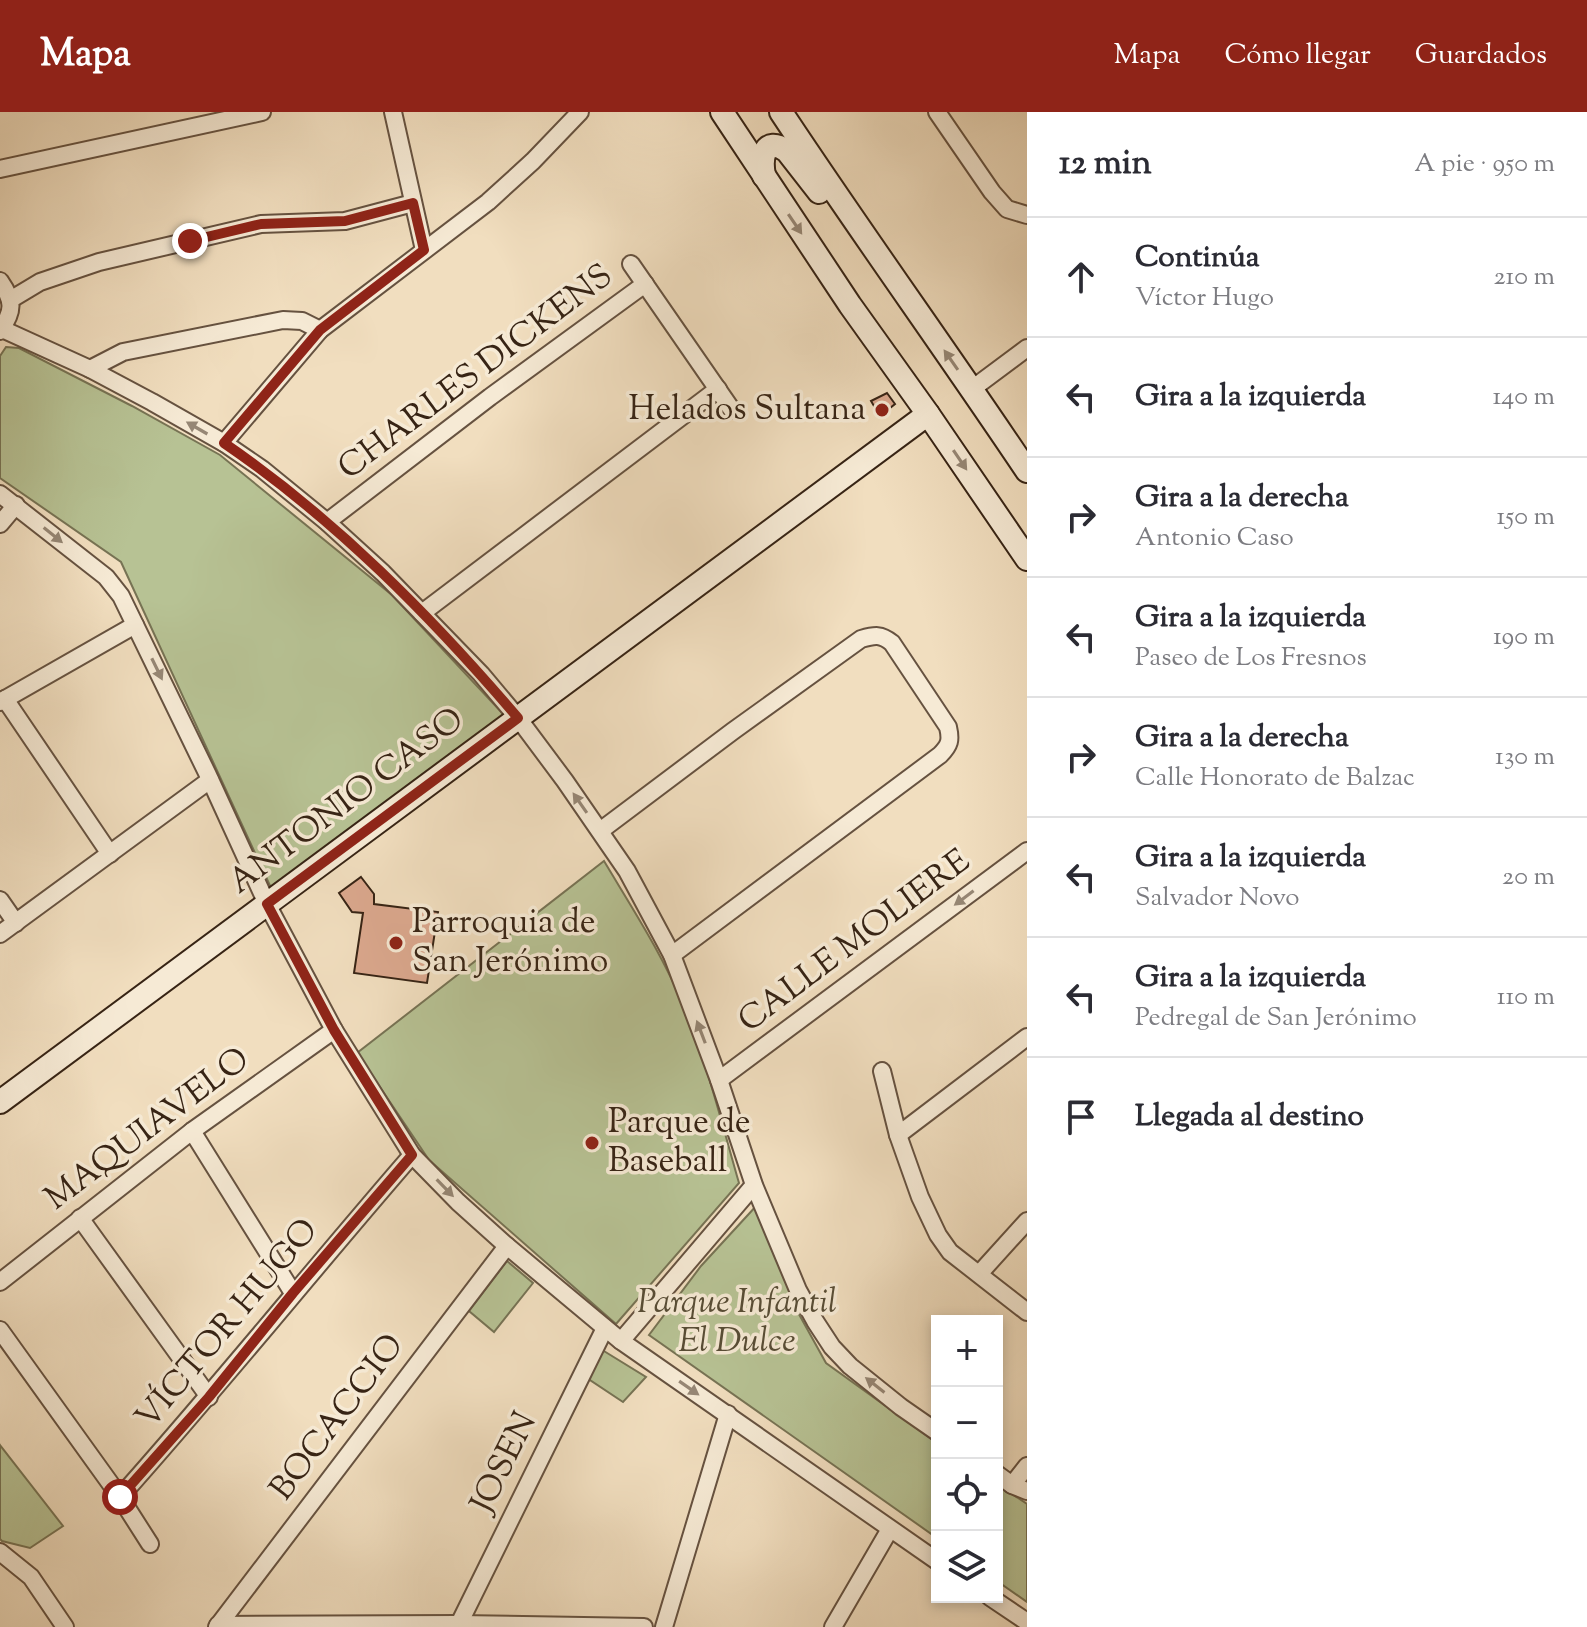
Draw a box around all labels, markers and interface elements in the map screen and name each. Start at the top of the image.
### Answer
text: Mapa [40,29,131,83]
text: Mapa [1114,36,1180,76]
text: Cómo llegar [1224,36,1371,76]
text: Guardados [1415,36,1547,76]
text: 12 min [1059,140,1152,189]
text: A pie · 950 m [1414,146,1555,183]
one-way arrow [788,213,802,235]
route end [172,223,208,259]
text: Continúa [1135,237,1260,280]
street label: CHARLES DICKENS [328,253,624,493]
icon: ahead [1059,255,1103,299]
text: 210 m [1493,259,1555,296]
text: Víctor Hugo [1135,280,1274,317]
one-way arrow [943,349,959,371]
icon: left [1059,375,1103,419]
text: Gira a la izquierda [1135,376,1366,419]
text: 140 m [1492,379,1555,416]
place label: Helados Sultana [629,386,866,435]
marker: Helados Sultana [873,401,891,419]
one-way arrow [186,421,209,435]
one-way arrow [952,450,967,471]
text: Gira a la derecha [1135,477,1349,520]
icon: right [1059,495,1103,539]
text: 150 m [1496,499,1555,536]
text: Antonio Caso [1135,520,1294,557]
one-way arrow [43,526,63,542]
text: Gira a la izquierda [1135,597,1366,640]
icon: left [1059,615,1103,659]
text: 190 m [1493,619,1555,656]
text: Paseo de Los Fresnos [1135,640,1367,677]
one-way arrow [150,658,164,681]
street label: ANTONIO CASO [219,697,475,907]
text: Gira a la derecha [1135,717,1349,760]
icon: right [1059,735,1103,779]
text: 130 m [1495,739,1555,776]
text: Calle Honorato de Balzac [1135,760,1415,797]
one-way arrow [573,792,588,813]
text: Gira a la izquierda [1135,837,1366,880]
street label: CALLE MOLIERE [729,838,981,1046]
icon: left [1059,855,1103,899]
text: 20 m [1502,859,1555,896]
text: Salvador Novo [1135,880,1300,917]
one-way arrow [954,889,975,905]
place label: Parroquia de San Jerónimo [412,899,608,987]
marker: Parroquia de San Jerónimo [387,934,405,952]
text: Gira a la izquierda [1135,957,1366,1000]
icon: left [1059,975,1103,1019]
text: 110 m [1497,979,1555,1016]
text: Pedregal de San Jerónimo [1135,1000,1417,1037]
one-way arrow [694,1020,707,1044]
street label: MAQUIAVELO [35,1037,261,1223]
icon: arrive [1059,1095,1103,1139]
text: Llegada al destino [1135,1096,1364,1139]
place label: Parque de Baseball [608,1099,751,1187]
marker: Parque de Baseball [583,1134,601,1152]
one-way arrow [435,1178,453,1197]
street label: VÍCTOR HUGO [125,1209,331,1441]
park label: Parque Infantil El Dulce [637,1279,837,1367]
map controls [931,1315,1003,1603]
button: + [931,1315,1003,1387]
street label: BOCACCIO [259,1324,417,1512]
one-way arrow [865,1378,885,1394]
one-way arrow [679,1380,700,1395]
button: − [931,1387,1003,1459]
street label: JOSEN [459,1404,550,1524]
button: locate [931,1459,1003,1531]
route start [102,1479,138,1515]
button: layers [931,1531,1003,1603]

